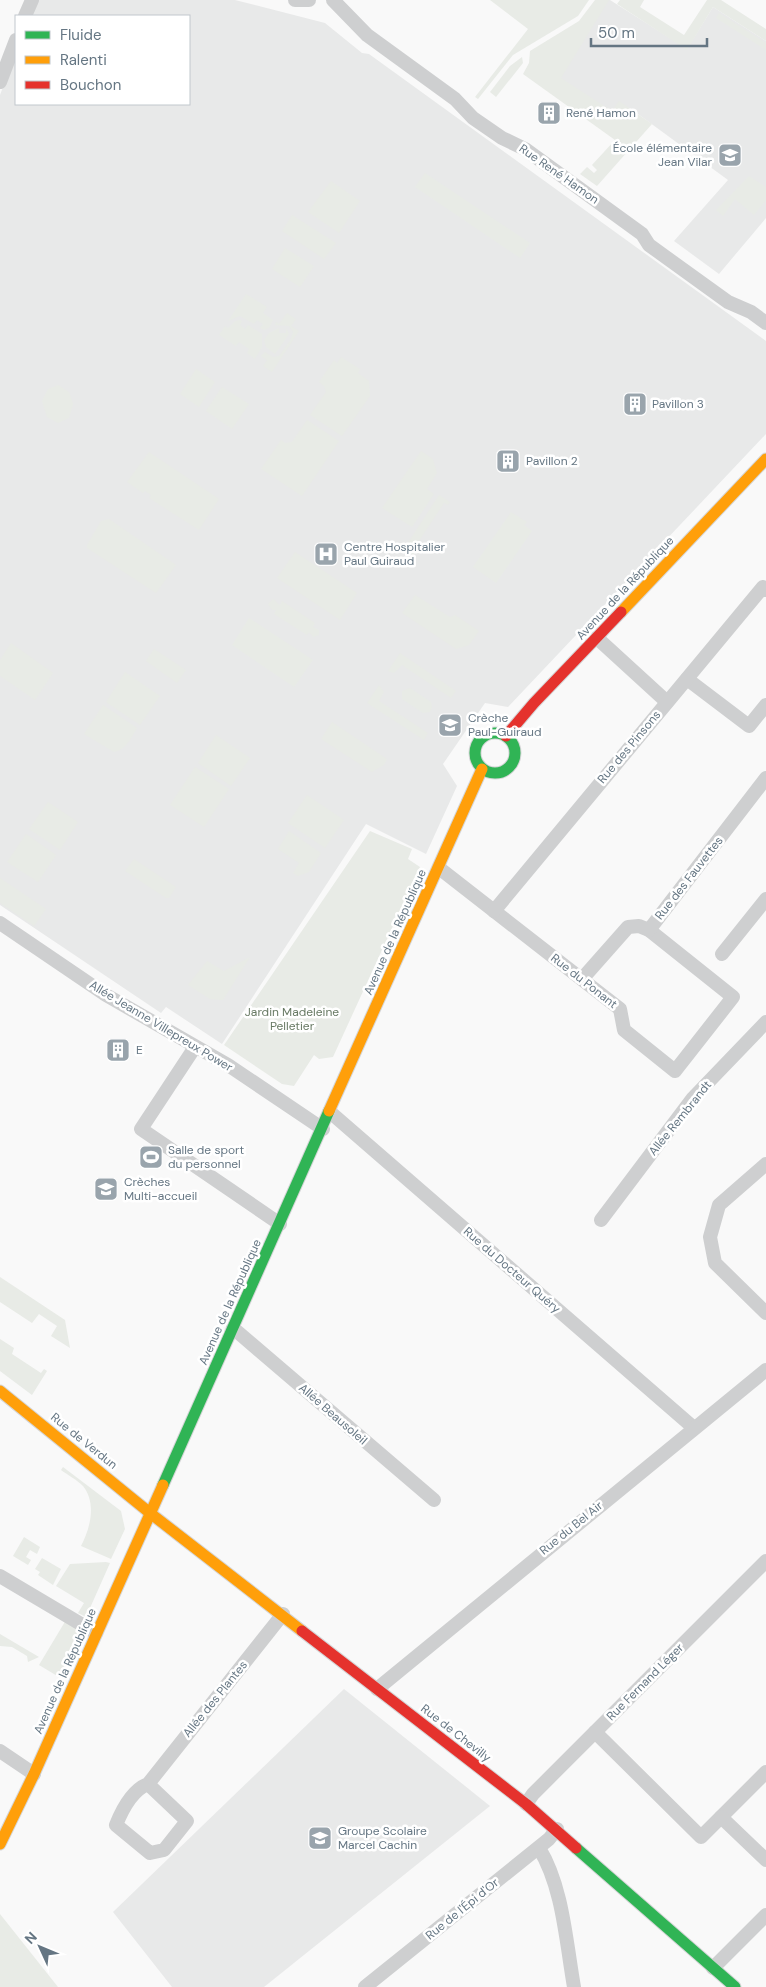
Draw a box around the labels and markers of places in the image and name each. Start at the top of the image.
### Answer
building icon: René Hamon [536,100,562,126]
place label: René Hamon [566,105,636,121]
place label: École élémentaire Jean Vilar [613,140,713,170]
school or university icon: École élémentaire Jean Vilar [717,142,743,168]
building icon: Pavillon 3 [622,391,648,417]
place label: Pavillon 3 [652,396,704,412]
building icon: Pavillon 2 [495,448,521,474]
place label: Pavillon 2 [526,453,578,469]
place label: Centre Hospitalier Paul Guiraud [344,539,446,569]
hospital icon: Centre Hospitalier Paul Guiraud [313,541,339,567]
place label: Crèche Paul-Guiraud [468,710,541,740]
school or university icon: Crèche Paul-Guiraud [437,712,463,738]
building icon: E [105,1037,131,1063]
place label: E [136,1042,143,1058]
place label: Salle de sport du personnel [168,1142,244,1172]
sports icon: Salle de sport du personnel [138,1144,164,1170]
place label: Crèches Multi-accueil [124,1174,197,1204]
school or university icon: Crèches Multi-accueil [93,1176,119,1202]
place label: Groupe Scolaire Marcel Cachin [338,1823,427,1853]
school or university icon: Groupe Scolaire Marcel Cachin [307,1825,333,1851]

